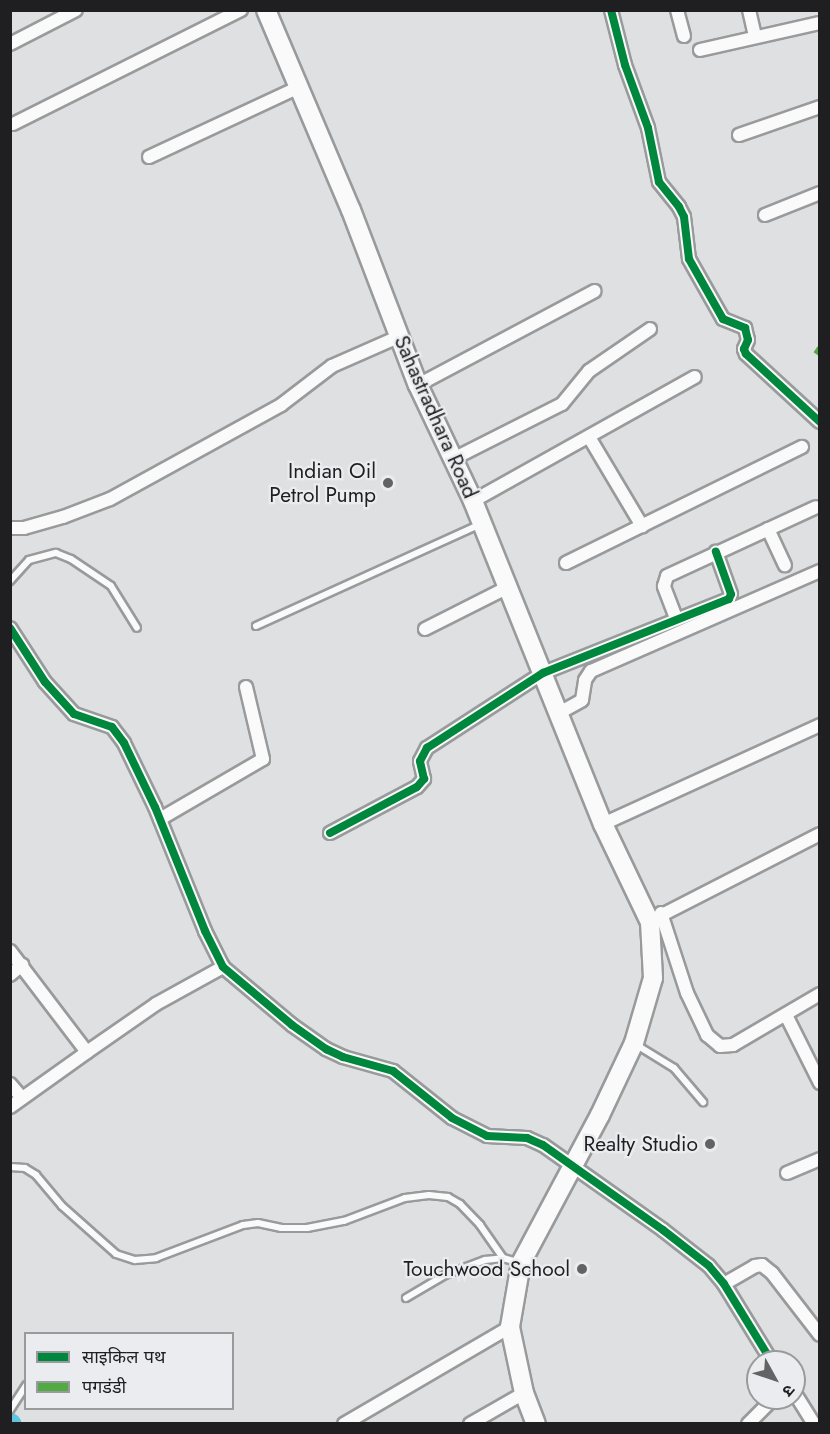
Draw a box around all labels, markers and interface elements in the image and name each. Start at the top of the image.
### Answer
street label: Sahastradhara Road [389,332,483,502]
place label: Indian Oil Petrol Pump [269,458,376,508]
marker: Indian Oil Petrol Pump [381,476,395,490]
place label: Realty Studio [583,1131,698,1157]
marker: Realty Studio [703,1137,717,1151]
place label: Touchwood School [403,1256,570,1282]
marker: Touchwood School [575,1262,589,1276]
legend [24,1332,234,1410]
text: साइकिल पथ [82,1344,165,1370]
north arrow [746,1350,806,1410]
text: पगडंडी [82,1374,126,1400]
text: उ [777,1380,800,1402]

